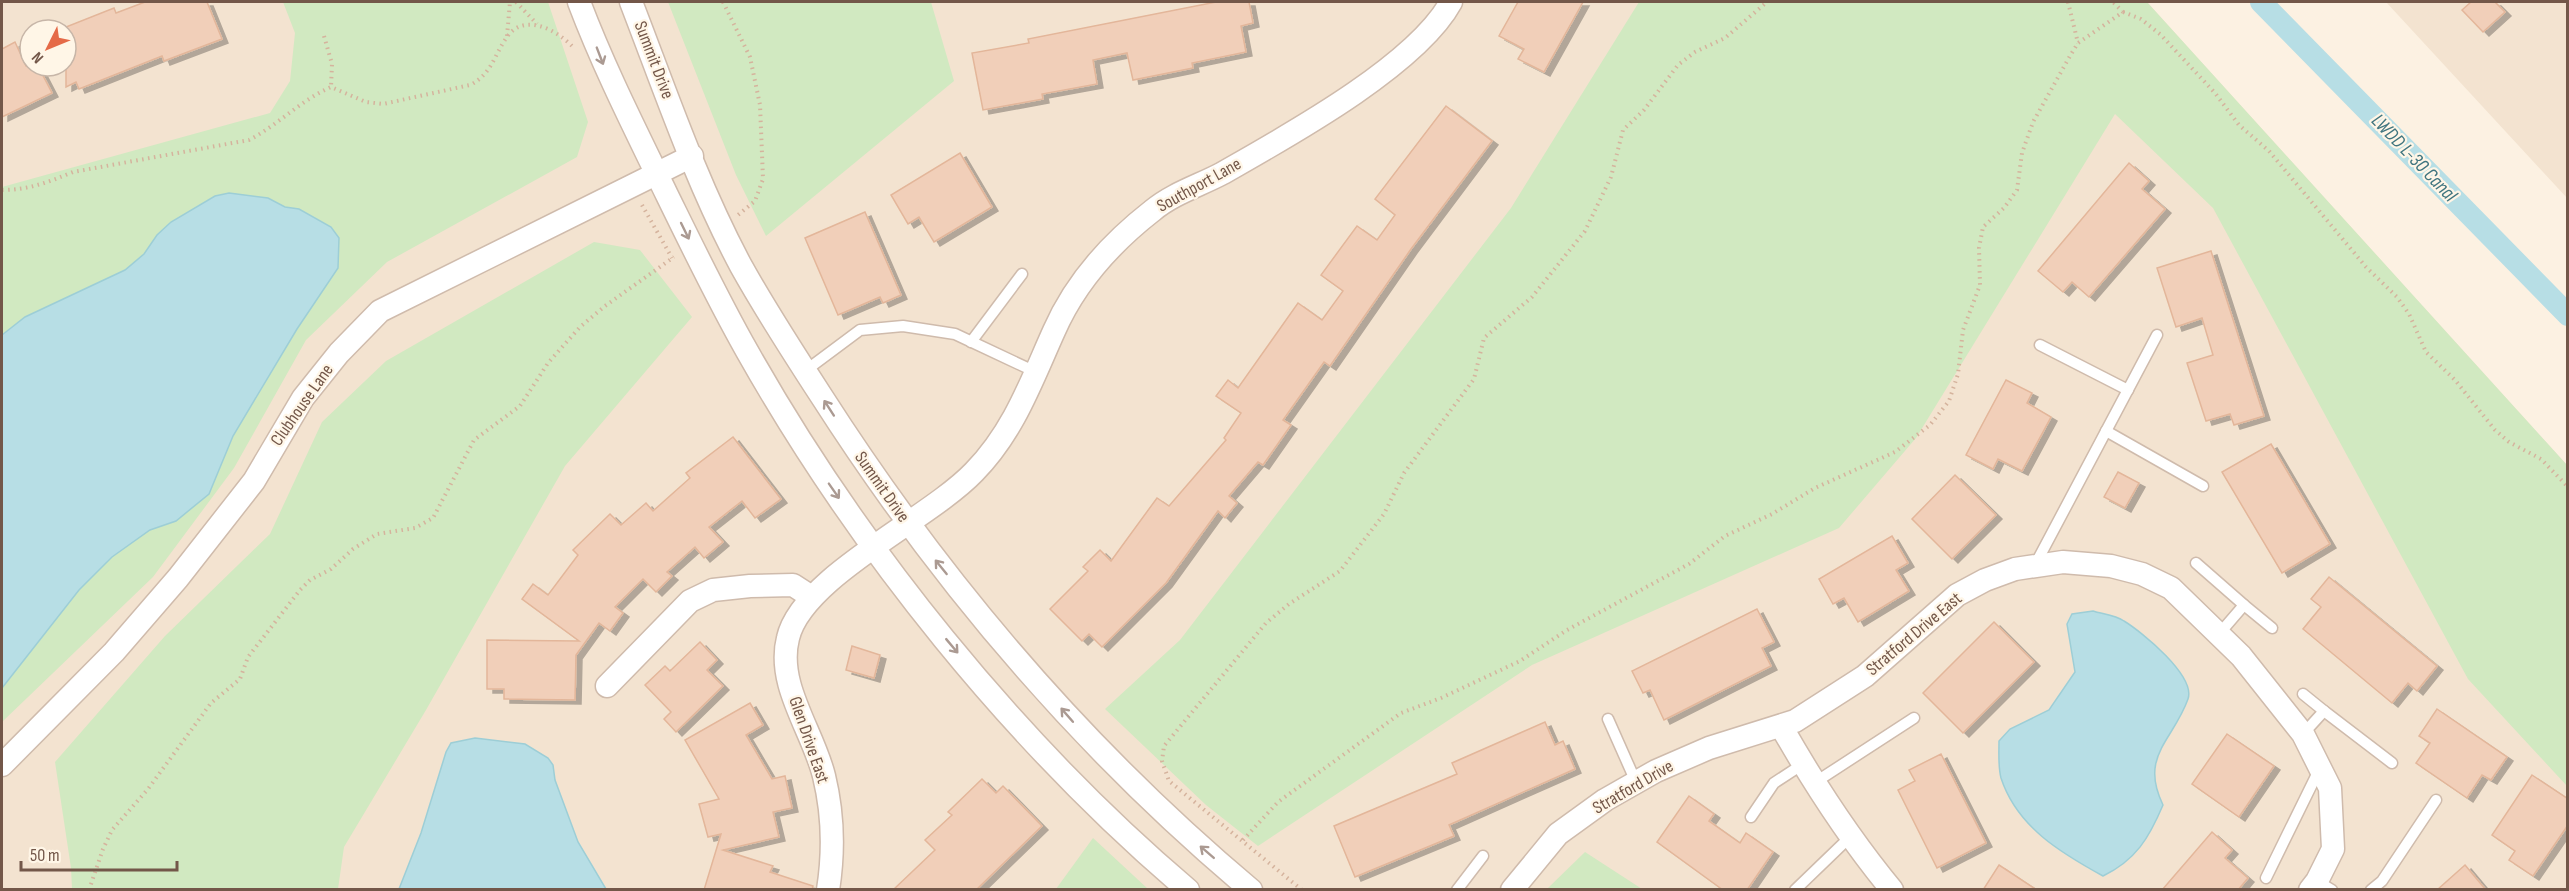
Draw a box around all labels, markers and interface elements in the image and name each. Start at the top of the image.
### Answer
north arrow [18,18,78,78]
street label: Summit Drive [630,18,678,102]
one-way arrow [595,46,606,65]
text: N [28,48,48,67]
water label: LWDD L-30 Canal [2366,109,2463,208]
street label: Southport Lane [1153,153,1245,217]
one-way arrow [679,222,691,240]
street label: Clubhouse Lane [266,360,338,450]
one-way arrow [822,400,834,417]
street label: Summit Drive [850,448,914,526]
one-way arrow [828,483,840,499]
one-way arrow [935,559,948,575]
street label: Stratford Drive East [1862,588,1966,680]
one-way arrow [945,638,959,653]
street label: Glen Drive East [784,694,834,787]
one-way arrow [1061,707,1074,723]
street label: Stratford Drive [1589,756,1677,818]
scale bar [21,834,177,872]
text: 50 m [30,845,60,866]
one-way arrow [1200,845,1215,859]

